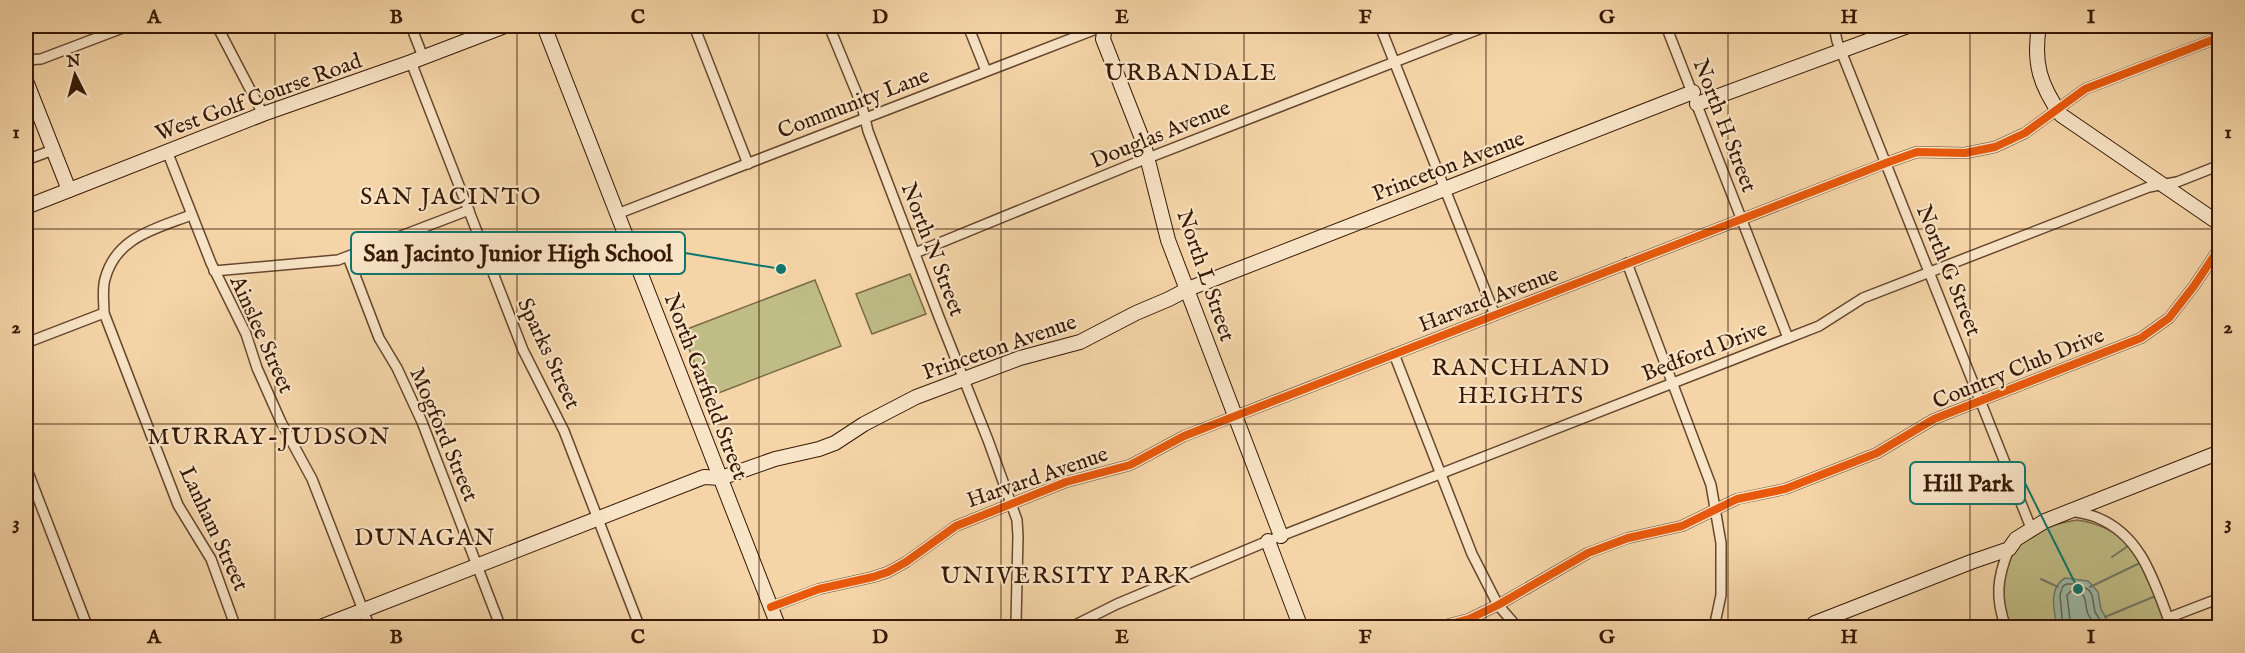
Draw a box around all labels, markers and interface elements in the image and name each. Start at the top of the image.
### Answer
text: A [146,5,162,30]
text: B [389,5,403,30]
text: C [631,5,645,30]
text: D [872,5,888,30]
text: E [1115,5,1129,30]
text: F [1359,5,1372,30]
text: G [1599,5,1616,30]
text: H [1840,5,1858,30]
text: I [2087,5,2096,30]
north arrow [45,45,105,105]
street label: West Golf Course Road [152,47,366,148]
text: N [65,51,82,73]
street label: North H Street [1686,55,1763,197]
district label: URBANDALE [1104,58,1278,89]
street label: Community Lane [774,62,934,146]
street label: Douglas Avenue [1087,94,1235,176]
text: 1 [12,120,20,145]
text: 1 [2224,120,2232,145]
street label: Princeton Avenue [1369,125,1529,209]
street label: North N Street [894,179,971,321]
district label: SAN JACINTO [360,182,542,213]
street label: North G Street [1909,201,1987,341]
street label: North L Street [1169,206,1241,346]
callout: San Jacinto Junior High School [351,232,685,274]
text: San Jacinto Junior High School [363,239,673,270]
street label: Harvard Avenue [1415,260,1563,339]
street label: Ainslee Street [222,271,300,398]
street label: North Garfield Street [657,290,754,484]
street label: Sparks Street [510,294,586,414]
street label: Princeton Avenue [919,308,1080,387]
text: 2 [11,315,21,340]
street label: Bedford Drive [1638,315,1771,389]
text: 2 [2223,315,2233,340]
street label: Country Club Drive [1929,322,2109,416]
district label: RANCHLAND HEIGHTS [1431,353,1611,412]
street label: Mogford Street [402,363,484,507]
district label: MURRAY-JUDSON [147,422,391,453]
street label: Harvard Avenue [963,441,1112,515]
street label: Lanham Street [172,462,254,596]
callout: Hill Park [1910,462,2025,504]
text: Hill Park [1922,469,2015,500]
text: 3 [12,511,20,536]
text: 3 [2224,511,2232,536]
district label: DUNAGAN [354,523,496,554]
district label: UNIVERSITY PARK [941,561,1191,592]
text: A [146,625,162,650]
text: B [389,625,403,650]
text: C [631,625,645,650]
text: D [872,625,888,650]
text: E [1115,625,1129,650]
text: F [1359,625,1372,650]
text: G [1599,625,1616,650]
text: H [1840,625,1858,650]
text: I [2087,625,2096,650]

